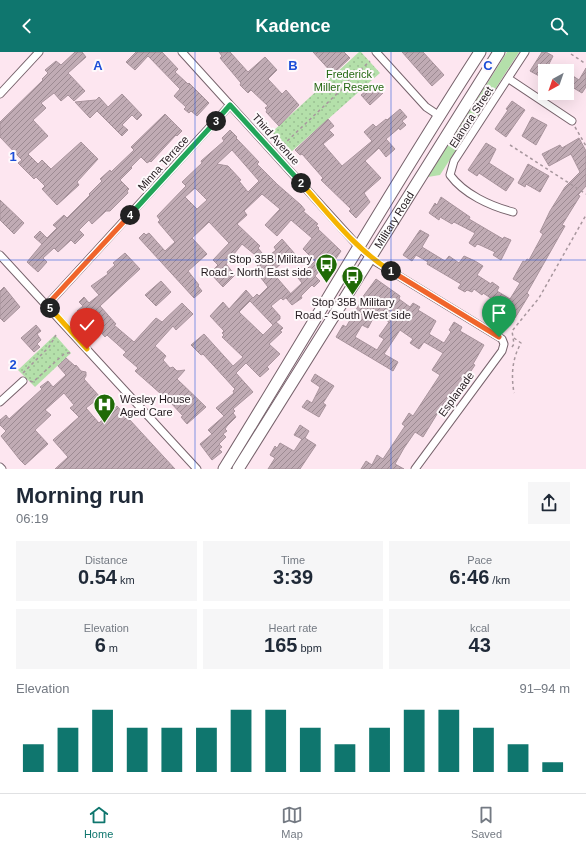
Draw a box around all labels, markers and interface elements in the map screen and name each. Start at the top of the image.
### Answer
icon: back [16,15,38,37]
icon: search [548,15,570,37]
text: Kadence [255,16,331,36]
text: A [93,58,103,73]
text: B [288,58,298,73]
text: C [483,58,493,73]
north arrow [538,64,574,100]
map controls [538,64,574,100]
park label: Frederick Miller Reserve [314,68,384,93]
street label: Elanora Street [447,84,495,150]
pin: 3 [206,111,226,131]
street label: Third Avenue [250,111,302,167]
text: 3 [213,115,219,127]
street label: Minna Terrace [135,133,191,193]
text: 1 [9,149,17,164]
pin: 2 [291,173,311,193]
text: 2 [298,177,304,189]
street label: Military Road [372,189,416,250]
pin: 4 [120,205,140,225]
text: 4 [127,209,133,221]
bus stop icon: Stop 35B Military Road - North East side [314,252,340,285]
place label: Stop 35B Military Road - North East side [201,253,312,278]
pin: 1 [381,261,401,281]
bus stop icon: Stop 35B Military Road - South West side [340,263,366,296]
text: 1 [388,265,394,277]
place label: Stop 35B Military Road - South West side [295,296,411,321]
pin [482,296,516,337]
pin: 5 [40,298,60,318]
text: 5 [47,302,53,314]
icon: arrive [488,302,510,324]
pin [70,308,104,349]
icon: check [76,314,98,336]
text: 2 [9,357,17,372]
street label: Esplanade [436,369,476,419]
hospital icon: Wesley House Aged Care [91,392,117,425]
place label: Wesley House Aged Care [120,393,191,418]
button: share [528,482,570,524]
text: Morning run [16,483,144,508]
text: 06:19 [16,511,49,526]
text: Distance [85,554,128,566]
text: Time [281,554,305,566]
text: Pace [467,554,492,566]
text: 0.54 [78,566,117,588]
text: 3:39 [273,566,313,588]
text: 6:46 [449,566,489,588]
text: km [117,574,135,586]
text: /km [489,574,510,586]
text: Elevation [84,622,129,634]
text: Heart rate [269,622,317,634]
text: kcal [470,622,489,634]
text: 6 [95,634,106,656]
text: 165 [264,634,297,656]
text: 43 [469,634,491,656]
text: m [106,642,118,654]
text: bpm [297,642,322,654]
text: Elevation [16,681,69,696]
text: 91–94 m [519,681,570,696]
tab: Home [84,804,113,840]
tab: Map [281,804,303,840]
tab: Saved [471,804,502,840]

